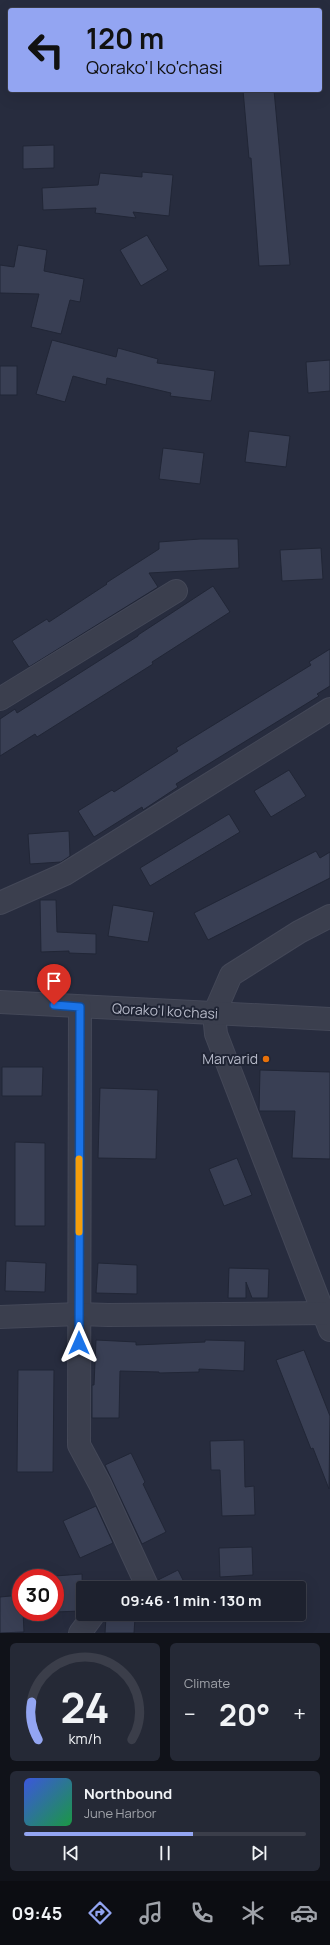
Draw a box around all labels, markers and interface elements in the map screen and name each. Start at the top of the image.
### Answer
text: 120 m [86,19,164,57]
icon: left [20,24,72,76]
text: Qorako'l ko'chasi [86,55,223,79]
pin [37,964,71,1005]
icon: arrive [43,970,65,992]
street label: Qorako'l ko'chasi [111,998,219,1023]
place label: Marvarid [202,1049,258,1068]
marker: Marvarid [261,1054,271,1064]
position arrow [58,1322,100,1364]
speed limit sign: 30 [12,1569,64,1621]
text: 09:46 · 1 min · 130 m [120,1590,262,1611]
text: Climate [184,1674,230,1692]
text: 24 [60,1679,110,1735]
text: 20° [219,1694,270,1735]
text: − [184,1699,196,1729]
text: + [293,1699,306,1729]
text: km/h [68,1729,102,1748]
text: Northbound [84,1783,172,1804]
text: June Harbor [84,1804,157,1822]
icon: previous [60,1842,82,1864]
icon: pause [154,1842,176,1864]
icon: next [248,1842,270,1864]
icon: directions [86,1899,114,1927]
icon: music [137,1899,165,1927]
icon: phone [188,1899,216,1927]
icon: climate [239,1899,267,1927]
icon: car [290,1899,318,1927]
text: 09:45 [12,1901,62,1925]

